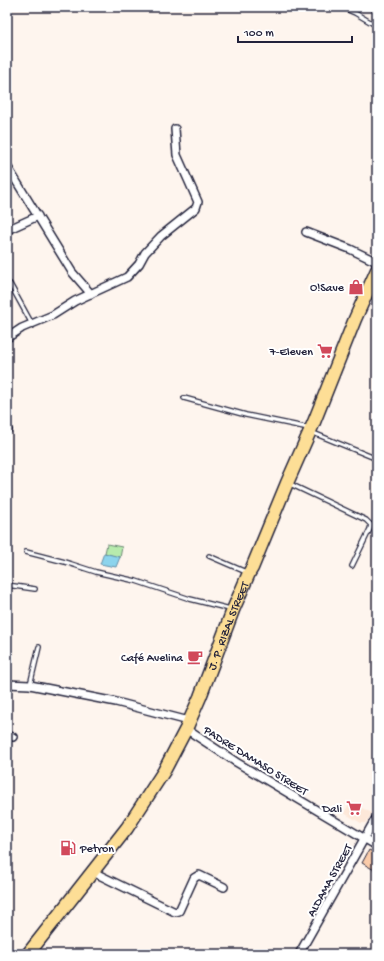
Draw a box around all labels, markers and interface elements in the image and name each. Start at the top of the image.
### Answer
scale bar [238,18,352,44]
text: 100 m [243,27,274,41]
shop icon: O!Save [347,278,365,296]
place label: O!Save [310,282,345,296]
supermarket icon: 7-Eleven [316,342,334,360]
place label: 7-Eleven [268,346,313,360]
street label: J. P. RIZAL STREET [206,579,254,672]
cafe icon: Café Avelina [186,648,204,666]
place label: Café Avelina [121,652,183,666]
street label: PADRE DAMASO STREET [199,723,311,800]
supermarket icon: Dali [345,799,363,817]
place label: Dali [321,803,342,817]
fuel station icon: Petron [59,839,77,857]
street label: ALDAMA STREET [305,841,357,920]
place label: Petron [79,843,114,857]

